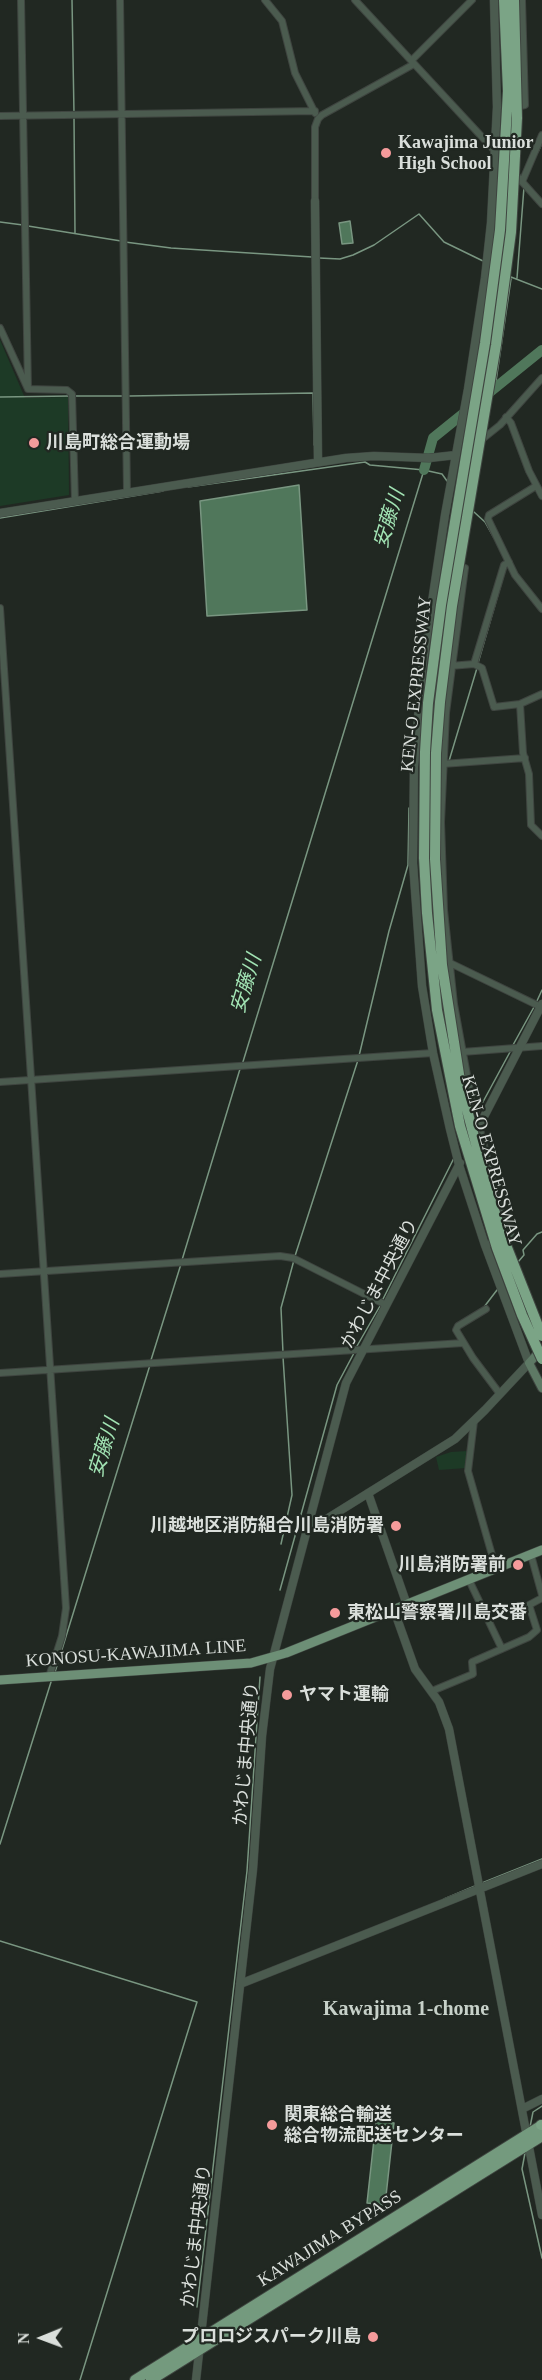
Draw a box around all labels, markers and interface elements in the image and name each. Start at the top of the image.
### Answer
place label: Kawajima Junior High School [398,132,534,174]
marker: Kawajima Junior High School [379,146,393,160]
place label: 川島町総合運動場 [46,432,190,454]
marker: 川島町総合運動場 [27,436,41,450]
water label: 安藤川 [370,487,410,551]
street label: KEN-O EXPRESSWAY [397,595,437,773]
water label: 安藤川 [227,952,267,1016]
street label: KEN-O EXPRESSWAY [456,1073,526,1249]
street label: かわじま中央通り [337,1215,423,1353]
water label: 安藤川 [85,1416,125,1480]
place label: 川越地区消防組合川島消防署 [150,1515,384,1537]
marker: 川越地区消防組合川島消防署 [389,1519,403,1533]
place label: 川島消防署前 [398,1554,506,1576]
marker: 川島消防署前 [511,1558,525,1572]
place label: 東松山警察署川島交番 [347,1602,527,1624]
marker: 東松山警察署川島交番 [328,1606,342,1620]
street label: KONOSU-KAWAJIMA LINE [25,1636,247,1672]
street label: かわじま中央通り [230,1681,264,1827]
place label: ヤマト運輸 [299,1684,389,1706]
marker: ヤマト運輸 [280,1688,294,1702]
district label: Kawajima 1-chome [323,1998,489,2022]
place label: 関東総合輸送 総合物流配送センター [284,2104,464,2146]
marker: 関東総合輸送 総合物流配送センター [265,2118,279,2132]
street label: かわじま中央通り [178,2163,216,2309]
street label: KAWAJIMA BYPASS [254,2186,406,2292]
north arrow [12,2308,72,2368]
place label: プロロジスパーク川島 [181,2326,361,2348]
marker: プロロジスパーク川島 [366,2330,380,2344]
text: N [15,2332,32,2344]

